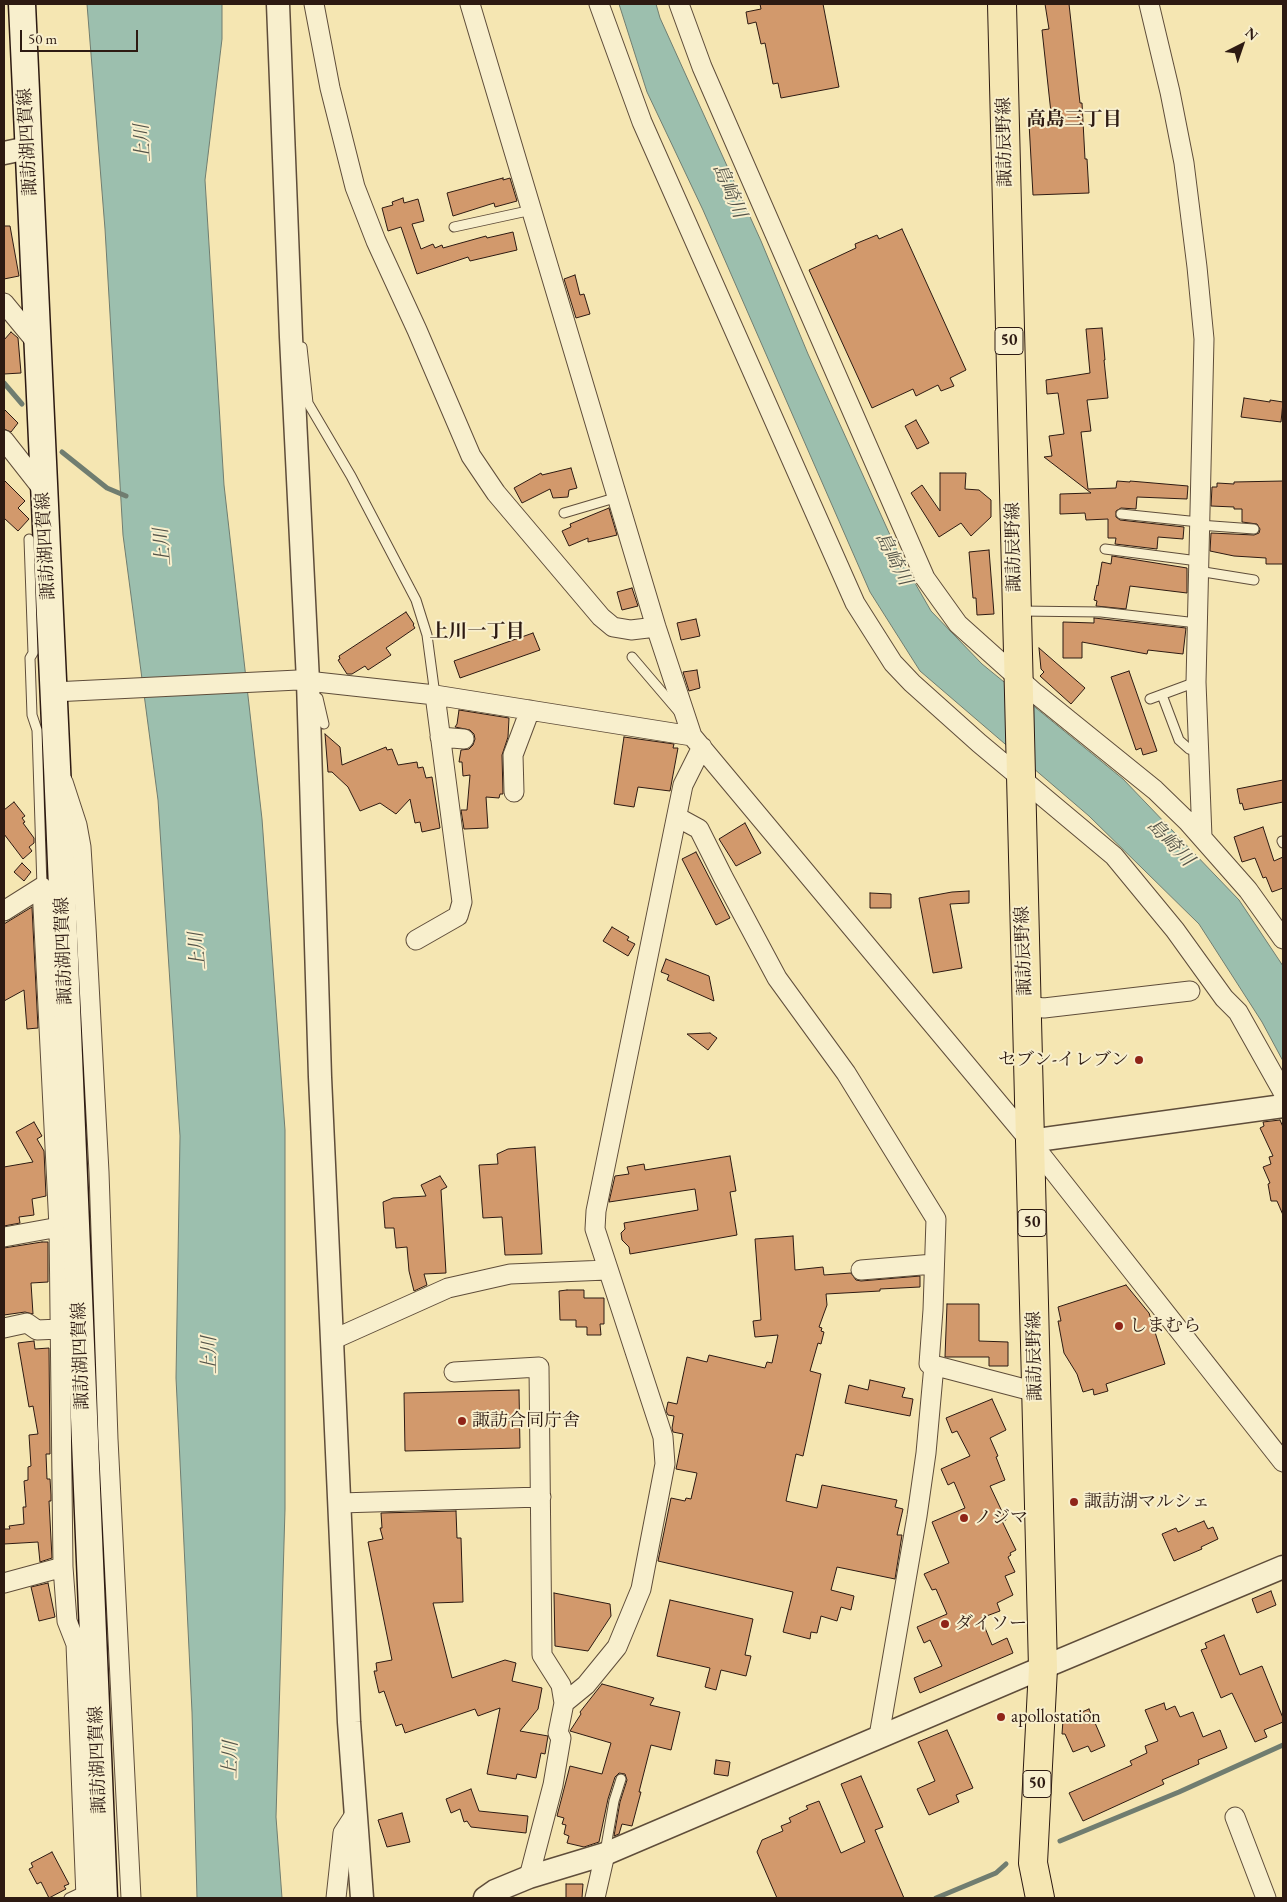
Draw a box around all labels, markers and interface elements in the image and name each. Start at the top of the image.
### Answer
scale bar [22,20,140,52]
north arrow [1217,20,1267,70]
text: N [1242,23,1262,44]
text: 50 m [28,29,57,48]
street label: 諏訪湖四賀線 [14,88,42,196]
street label: 諏訪辰野線 [993,97,1017,187]
district label: 高島三丁目 [1027,109,1121,131]
water label: 上川 [131,123,155,163]
water label: 島崎川 [707,160,751,222]
road number: 50 [995,328,1023,354]
street label: 諏訪湖四賀線 [32,492,60,600]
street label: 諏訪辰野線 [1002,502,1026,592]
water label: 上川 [150,527,176,567]
water label: 島崎川 [870,528,916,590]
district label: 上川一丁目 [430,621,524,643]
water label: 島崎川 [1142,815,1198,871]
street label: 諏訪湖四賀線 [51,897,77,1005]
street label: 諏訪辰野線 [1012,906,1036,996]
water label: 上川 [185,931,211,971]
place label: セブン-イレブン [998,1049,1129,1071]
marker: セブン-イレブン [1133,1054,1145,1066]
road number: 50 [1018,1210,1046,1236]
street label: 諏訪湖四賀線 [68,1302,94,1410]
street label: 諏訪辰野線 [1023,1311,1047,1401]
place label: しまむら [1129,1315,1201,1337]
marker: しまむら [1113,1320,1125,1332]
water label: 上川 [198,1336,222,1374]
place label: 諏訪合同庁舎 [472,1410,580,1432]
marker: 諏訪合同庁舎 [456,1415,468,1427]
place label: 諏訪湖マルシェ [1084,1491,1210,1513]
marker: 諏訪湖マルシェ [1068,1496,1080,1508]
place label: ノジマ [974,1507,1028,1529]
marker: ノジマ [958,1512,970,1524]
place label: ダイソー [955,1613,1027,1635]
marker: ダイソー [939,1618,951,1630]
street label: 諏訪湖四賀線 [85,1706,111,1814]
place label: apollostation [1011,1706,1101,1728]
marker: apollostation [995,1711,1007,1723]
water label: 上川 [219,1741,243,1779]
road number: 50 [1023,1770,1051,1798]

